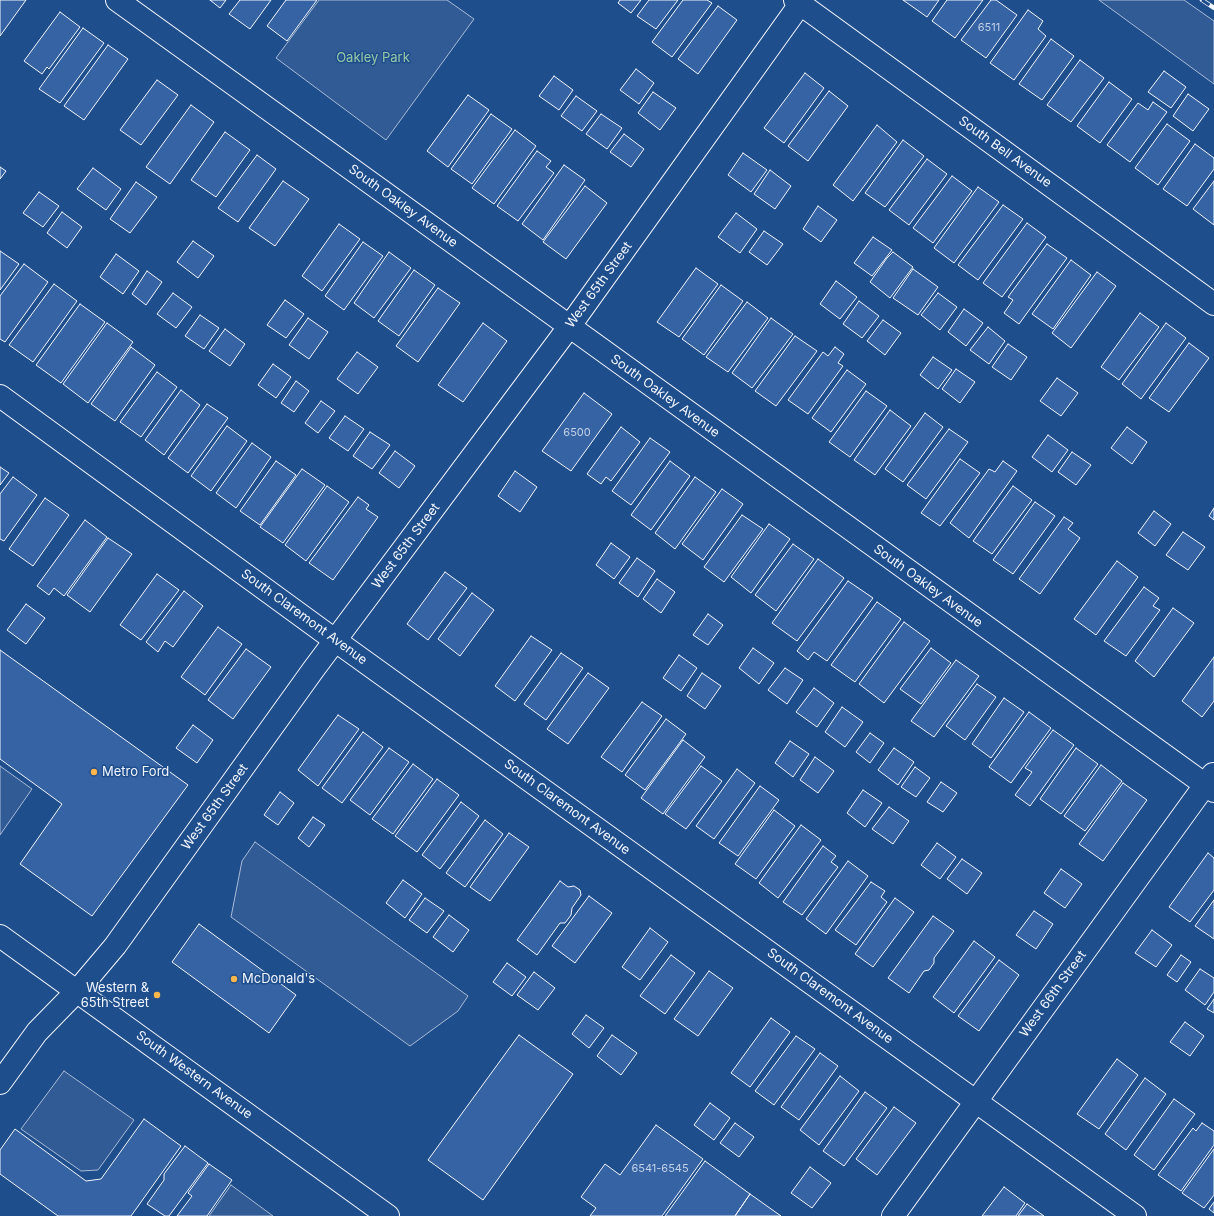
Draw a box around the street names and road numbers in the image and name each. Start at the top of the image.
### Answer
street label: South Bell Avenue [955,113,1055,191]
street label: South Oakley Avenue [345,161,461,251]
street label: West 65th Street [562,239,636,331]
street label: South Oakley Avenue [607,351,723,441]
street label: West 65th Street [369,500,443,592]
street label: South Oakley Avenue [870,541,986,631]
street label: South Claremont Avenue [238,566,370,668]
street label: South Claremont Avenue [501,756,633,858]
street label: West 65th Street [178,761,252,853]
street label: South Claremont Avenue [764,945,896,1047]
street label: West 66th Street [1016,948,1090,1040]
street label: South Western Avenue [133,1028,255,1122]

